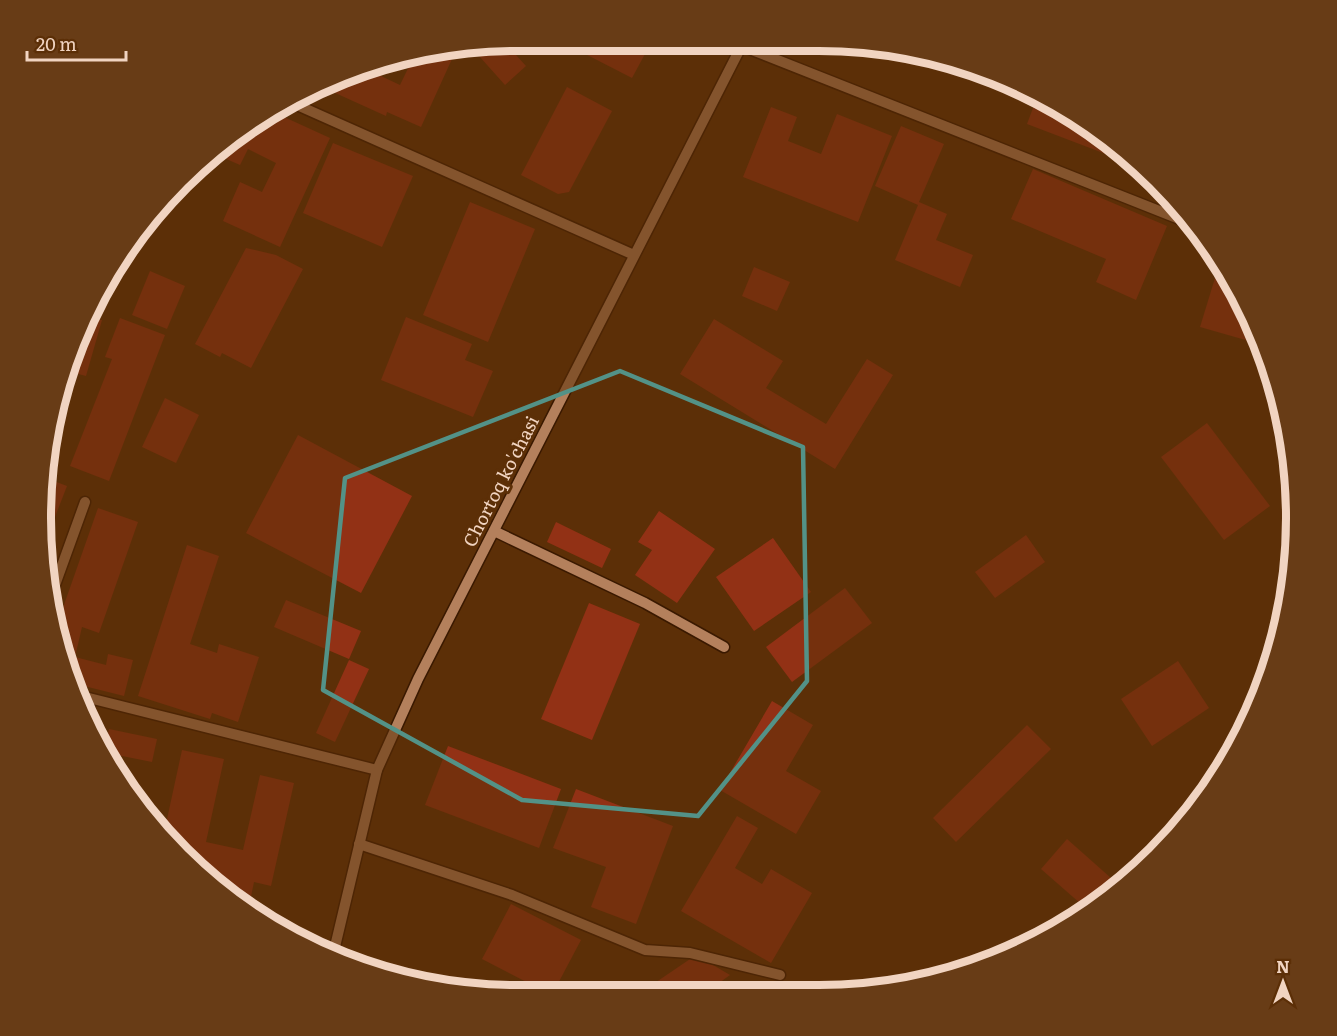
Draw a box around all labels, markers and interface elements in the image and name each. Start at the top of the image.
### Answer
scale bar [27,24,126,62]
text: 20 m [36,30,77,57]
street label: Chortoq ko'chasi [455,411,545,551]
north arrow [1253,952,1313,1012]
text: N [1276,954,1290,978]

